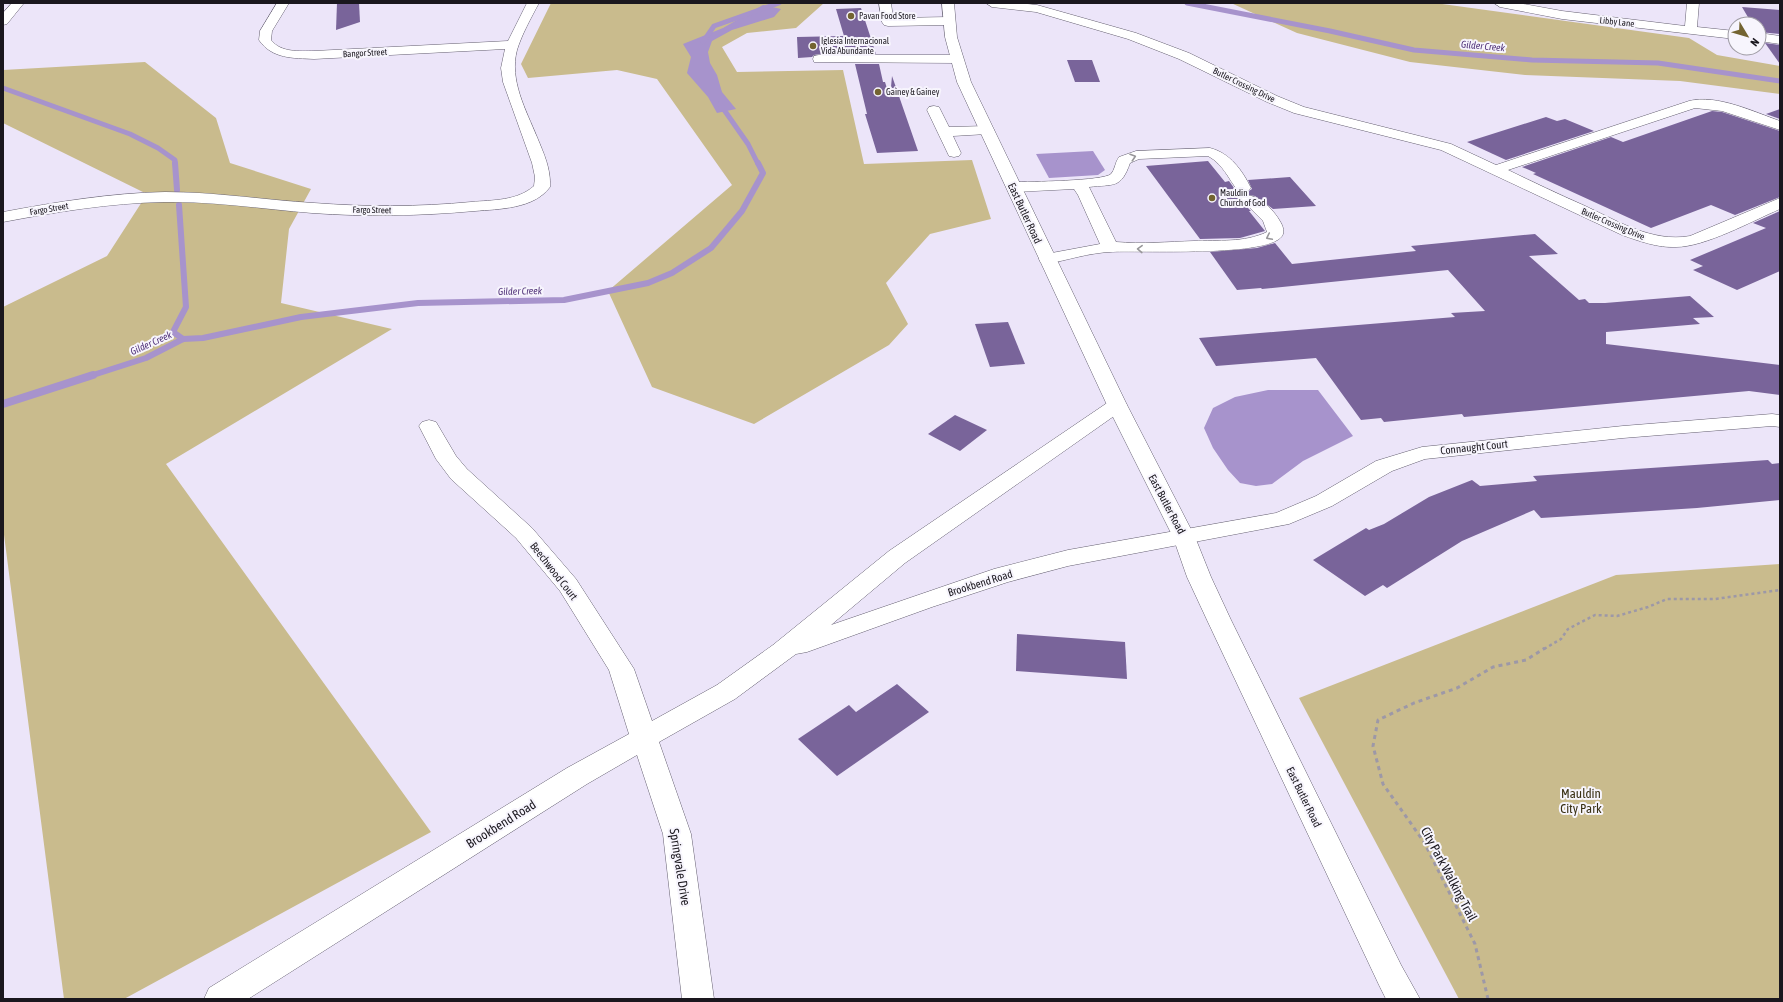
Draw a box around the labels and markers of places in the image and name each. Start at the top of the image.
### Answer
marker: Pavan Food Store [846,11,856,21]
place label: Pavan Food Store [859,11,915,21]
place label: Iglesia Internacional Vida Abundante [821,36,890,56]
marker: Iglesia Internacional Vida Abundante [808,41,818,51]
marker: Gainey & Gainey [873,87,883,97]
place label: Gainey & Gainey [886,87,940,97]
place label: Mauldin Church of God [1220,188,1266,208]
marker: Mauldin Church of God [1207,193,1217,203]

